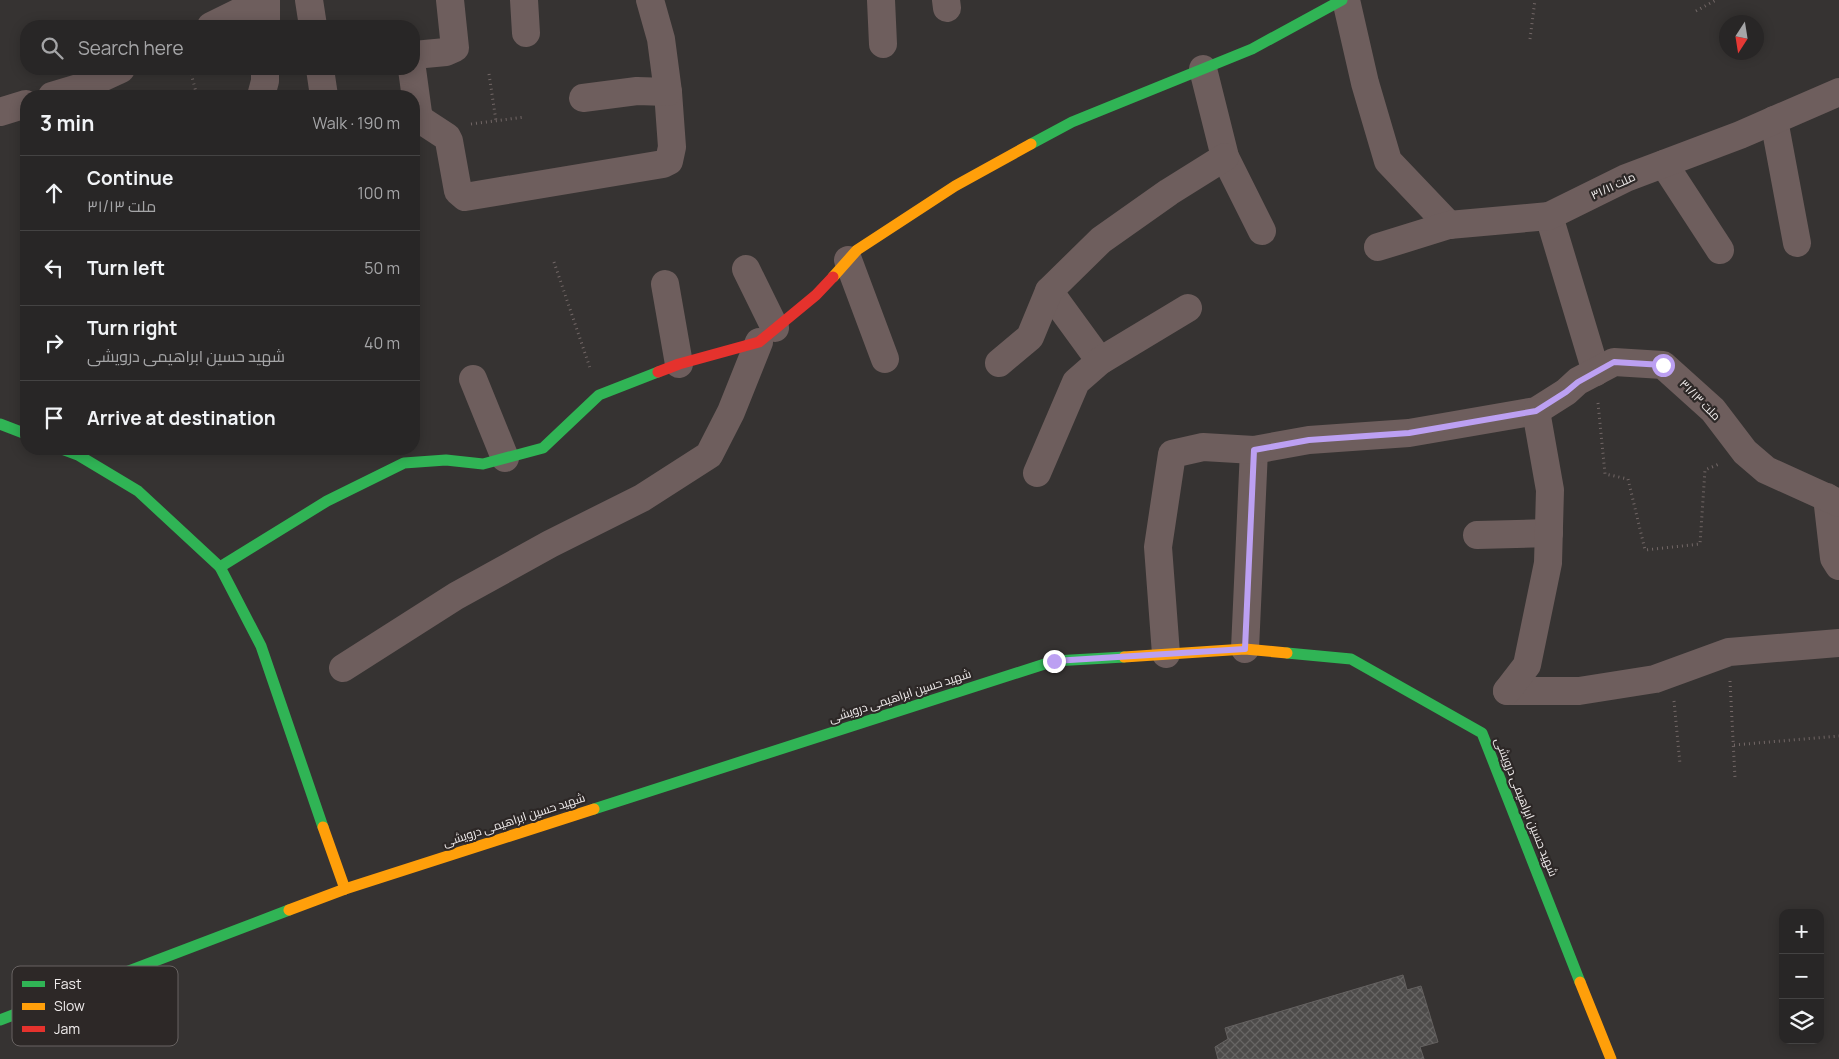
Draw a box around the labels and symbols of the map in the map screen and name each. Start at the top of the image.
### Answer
north arrow [1719,15,1764,60]
street label: ملت ۳۱/۱۱ [1588,168,1638,203]
route start [1652,354,1675,377]
street label: ملت ۳۱/۱۳ [1676,375,1725,424]
route end [1043,650,1066,673]
street label: شهید حسین ابراهیمی درویشی [827,664,973,727]
street label: شهید حسین ابراهیمی درویشی [1491,735,1562,879]
street label: شهید حسین ابراهیمی درویشی [441,788,587,851]
legend [12,966,178,1046]
text: Fast [54,974,82,993]
text: Slow [54,996,85,1015]
text: Jam [54,1019,80,1038]

